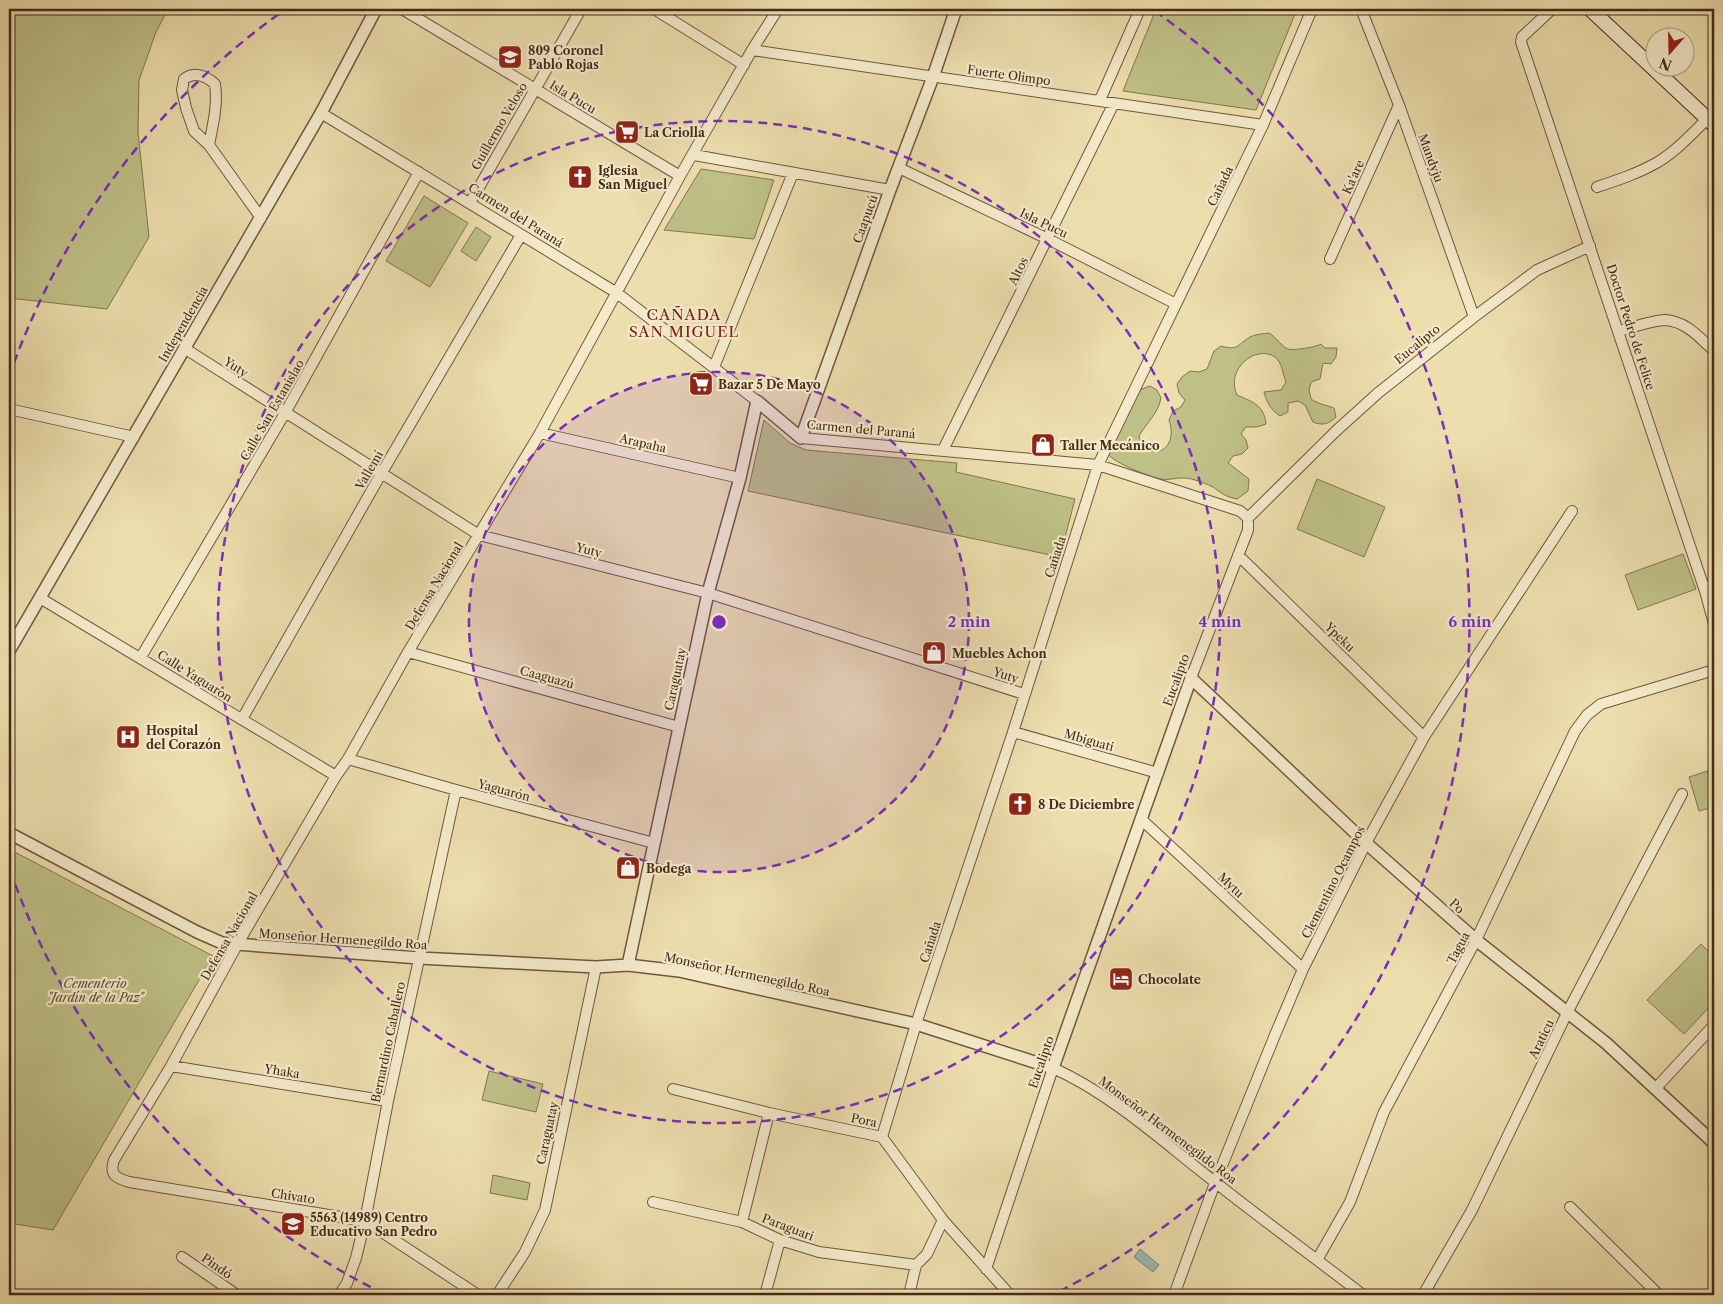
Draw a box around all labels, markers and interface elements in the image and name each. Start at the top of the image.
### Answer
north arrow [1646,28,1696,78]
place label: 809 Coronel Pablo Rojas [528,43,603,72]
school or university icon: 809 Coronel Pablo Rojas [497,44,523,70]
text: N [1657,54,1674,75]
street label: Fuerte Olimpo [966,62,1052,88]
street label: Isla Pucu [547,77,600,117]
street label: Guillermo Veloso [468,80,530,172]
supermarket icon: La Criolla [614,119,640,145]
place label: La Criolla [644,125,706,140]
street label: Mandyju [1415,132,1447,185]
street label: Ka'are [1339,157,1367,196]
place label: Iglesia San Miguel [598,163,667,192]
street label: Cañada [1204,163,1236,209]
church icon: Iglesia San Miguel [567,164,593,190]
street label: Carmen del Paraná [466,180,567,251]
street label: Caapucú [849,192,881,245]
street label: Isla Pucu [1018,205,1071,241]
street label: Altos [1004,255,1031,288]
street label: Doctor Pedro de Felice [1604,262,1659,392]
street label: Independencia [155,283,211,365]
district label: CAÑADA SAN MIGUEL [629,305,739,341]
street label: Eucalipto [1391,321,1443,367]
street label: Yuty [220,353,251,381]
street label: Calle San Estanislao [237,357,307,463]
supermarket icon: Bazar 5 De Mayo [688,371,714,397]
place label: Bazar 5 De Mayo [718,377,821,392]
street label: Carmen del Paraná [806,417,917,441]
street label: Arapaha [617,430,669,456]
shop icon: Taller Mecánico [1030,432,1056,458]
place label: Taller Mecánico [1060,438,1160,453]
street label: Vallemí [351,448,386,493]
street label: Cañada [1041,534,1069,580]
street label: Defensa Nacional [402,539,466,633]
street label: Yuty [574,539,604,560]
text: 2 min [947,612,991,631]
text: 4 min [1198,612,1242,631]
text: 6 min [1448,612,1492,631]
centre of rings [710,613,728,631]
street label: Ypeku [1321,618,1359,655]
shop icon: Muebles Achon [921,640,947,666]
street label: Caraguatay [661,646,689,712]
place label: Muebles Achon [952,646,1048,661]
street label: Calle Yaguaron [155,647,236,705]
street label: Eucalipto [1160,652,1192,708]
street label: Caaguazú [518,663,576,692]
street label: Yuty [990,664,1021,686]
place label: Hospital del Corazón [146,723,222,752]
hospital icon: Hospital del Corazón [115,724,141,750]
street label: Mbiguati [1062,726,1116,754]
street label: Yaguarón [475,776,532,804]
church icon: 8 De Diciembre [1007,791,1033,817]
place label: 8 De Diciembre [1038,797,1134,812]
street label: Clementino Ocampos [1298,823,1368,941]
shop icon: Bodega [615,855,641,881]
place label: Bodega [646,861,693,876]
street label: Mytu [1215,869,1248,901]
street label: Defensa Nacional [197,889,261,983]
street label: Po [1446,895,1468,917]
street label: Cañada [916,919,944,965]
street label: Monseñor Hermenegildo Roa [258,926,429,952]
street label: Tagua [1443,929,1473,967]
street label: Monseñor Hermenegildo Roa [663,949,832,999]
hotel icon: Chocolate [1108,966,1134,992]
place label: Chocolate [1138,972,1201,987]
park label: Cementerio "Jardín de la Paz" [47,976,146,1005]
street label: Bernardino Caballero [368,980,408,1104]
street label: Araticu [1525,1016,1557,1062]
street label: Eucalipto [1025,1034,1057,1090]
street label: Yhaka [262,1061,301,1081]
street label: Monseñor Hermenegildo Roa [1096,1073,1241,1187]
street label: Caraguatay [533,1100,561,1166]
street label: Pora [850,1110,879,1130]
street label: Chivato [270,1185,316,1207]
place label: 5563 (14989) Centro Educativo San Pedro [310,1210,438,1239]
street label: Paraguari [760,1210,816,1244]
school or university icon: 5563 (14989) Centro Educativo San Pedro [280,1211,306,1237]
street label: Pindó [199,1250,235,1282]

